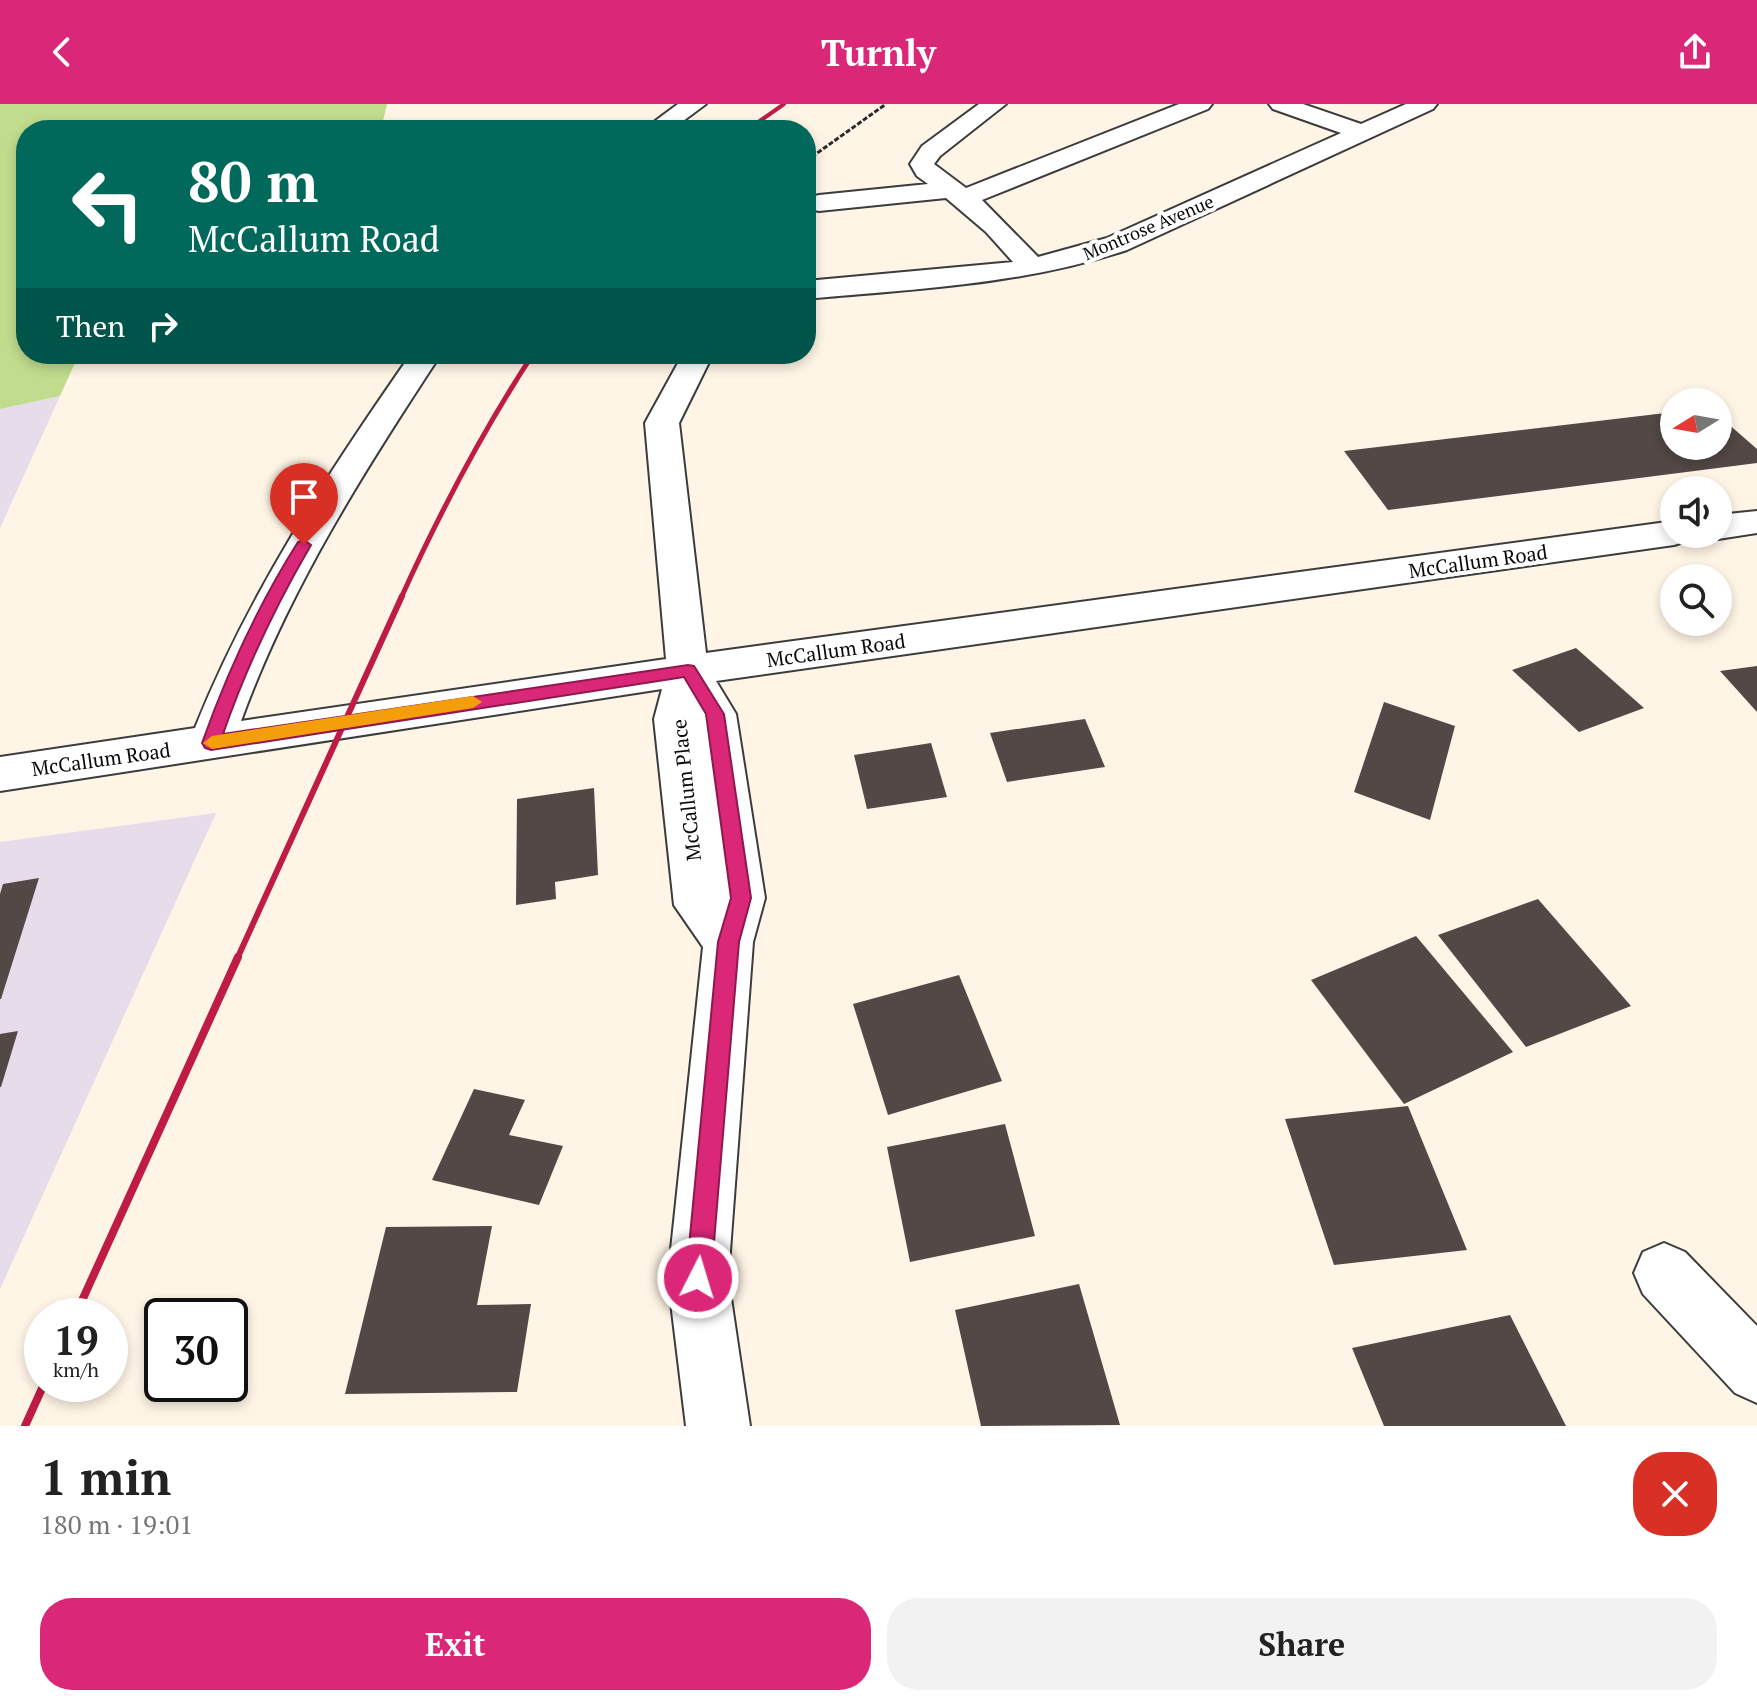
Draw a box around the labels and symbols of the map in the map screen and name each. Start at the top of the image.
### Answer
street label: Montrose Avenue [1079,189,1217,265]
north arrow [1660,388,1732,460]
pin [270,463,338,545]
street label: McCallum Road [1407,538,1549,584]
street label: McCallum Road [765,627,907,673]
street label: McCallum Place [665,718,707,862]
street label: McCallum Road [30,736,172,782]
position arrow [656,1236,740,1320]
speed limit sign: 30 [144,1298,248,1402]

